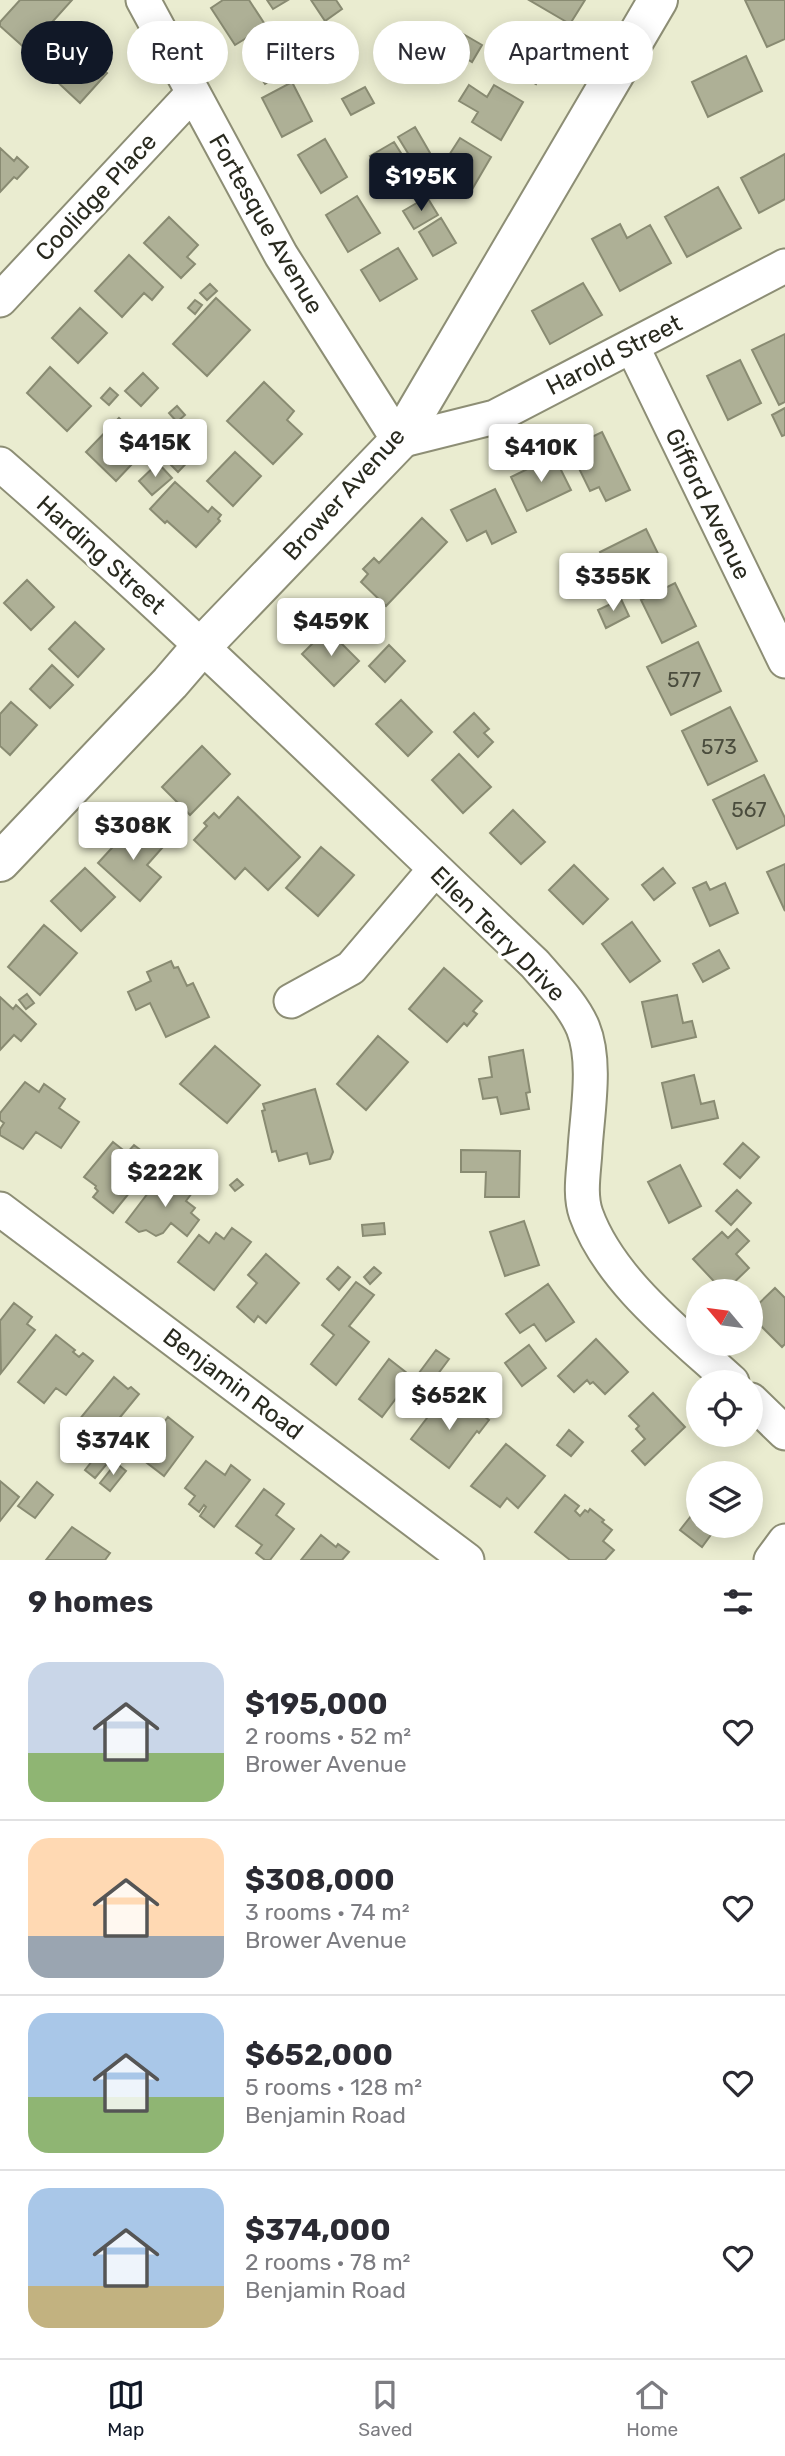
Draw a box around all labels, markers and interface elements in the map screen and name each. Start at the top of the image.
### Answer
chip: Buy [21,21,113,84]
chip: Rent [127,21,228,84]
chip: Filters [242,21,359,84]
chip: New [373,21,470,84]
chip: Apartment [484,21,653,84]
street label: Coolidge Place [30,127,162,267]
street label: Fortesque Avenue [203,129,329,319]
pin: $195K [372,154,470,213]
text: $195K [385,162,457,190]
street label: Harold Street [542,309,686,401]
pin: $415K [106,420,204,479]
street label: Brower Avenue [277,422,411,566]
pin: $410K [492,424,590,484]
street label: Gifford Avenue [659,424,757,584]
text: $415K [119,428,191,456]
text: $410K [505,433,577,461]
street label: Harding Street [31,490,171,620]
pin: $355K [564,554,662,613]
text: $355K [575,562,651,590]
pin: $459K [282,598,380,658]
text: $459K [293,607,369,635]
house number: 577 [667,667,701,692]
house number: 573 [701,734,737,759]
house number: 567 [731,797,767,822]
pin: $308K [84,802,182,862]
text: $308K [95,811,171,839]
street label: Ellen Terry Drive [425,861,571,1007]
pin: $222K [116,1150,214,1209]
text: $222K [127,1158,203,1186]
north arrow [686,1279,763,1356]
map controls [686,1279,763,1538]
street label: Benjamin Road [158,1322,308,1446]
button: locate [686,1370,763,1447]
pin: $652K [400,1372,498,1432]
text: $652K [411,1381,487,1409]
pin: $374K [64,1418,162,1477]
text: $374K [76,1426,150,1454]
button: layers [686,1461,763,1538]
icon: filters [719,1583,757,1621]
text: 9 homes [28,1584,153,1620]
text: $195,000 [245,1686,388,1722]
icon: home [84,1690,168,1774]
icon: heart [719,1713,757,1751]
text: 2 rooms · 52 m² [245,1722,411,1750]
text: Brower Avenue [245,1750,407,1778]
text: $308,000 [245,1862,395,1898]
icon: home [84,1866,168,1950]
icon: heart [719,1889,757,1927]
text: 3 rooms · 74 m² [245,1898,410,1926]
text: Brower Avenue [245,1926,407,1954]
text: $652,000 [245,2037,393,2073]
icon: home [84,2041,168,2125]
icon: heart [719,2064,757,2102]
text: 5 rooms · 128 m² [245,2073,422,2101]
text: Benjamin Road [245,2101,406,2129]
text: $374,000 [245,2212,391,2248]
icon: home [84,2216,168,2300]
icon: heart [719,2239,757,2277]
text: 2 rooms · 78 m² [245,2248,410,2276]
text: Benjamin Road [245,2276,406,2304]
tab: Map [107,2376,145,2441]
tab: Saved [358,2376,413,2441]
tab: Home [626,2376,678,2441]

